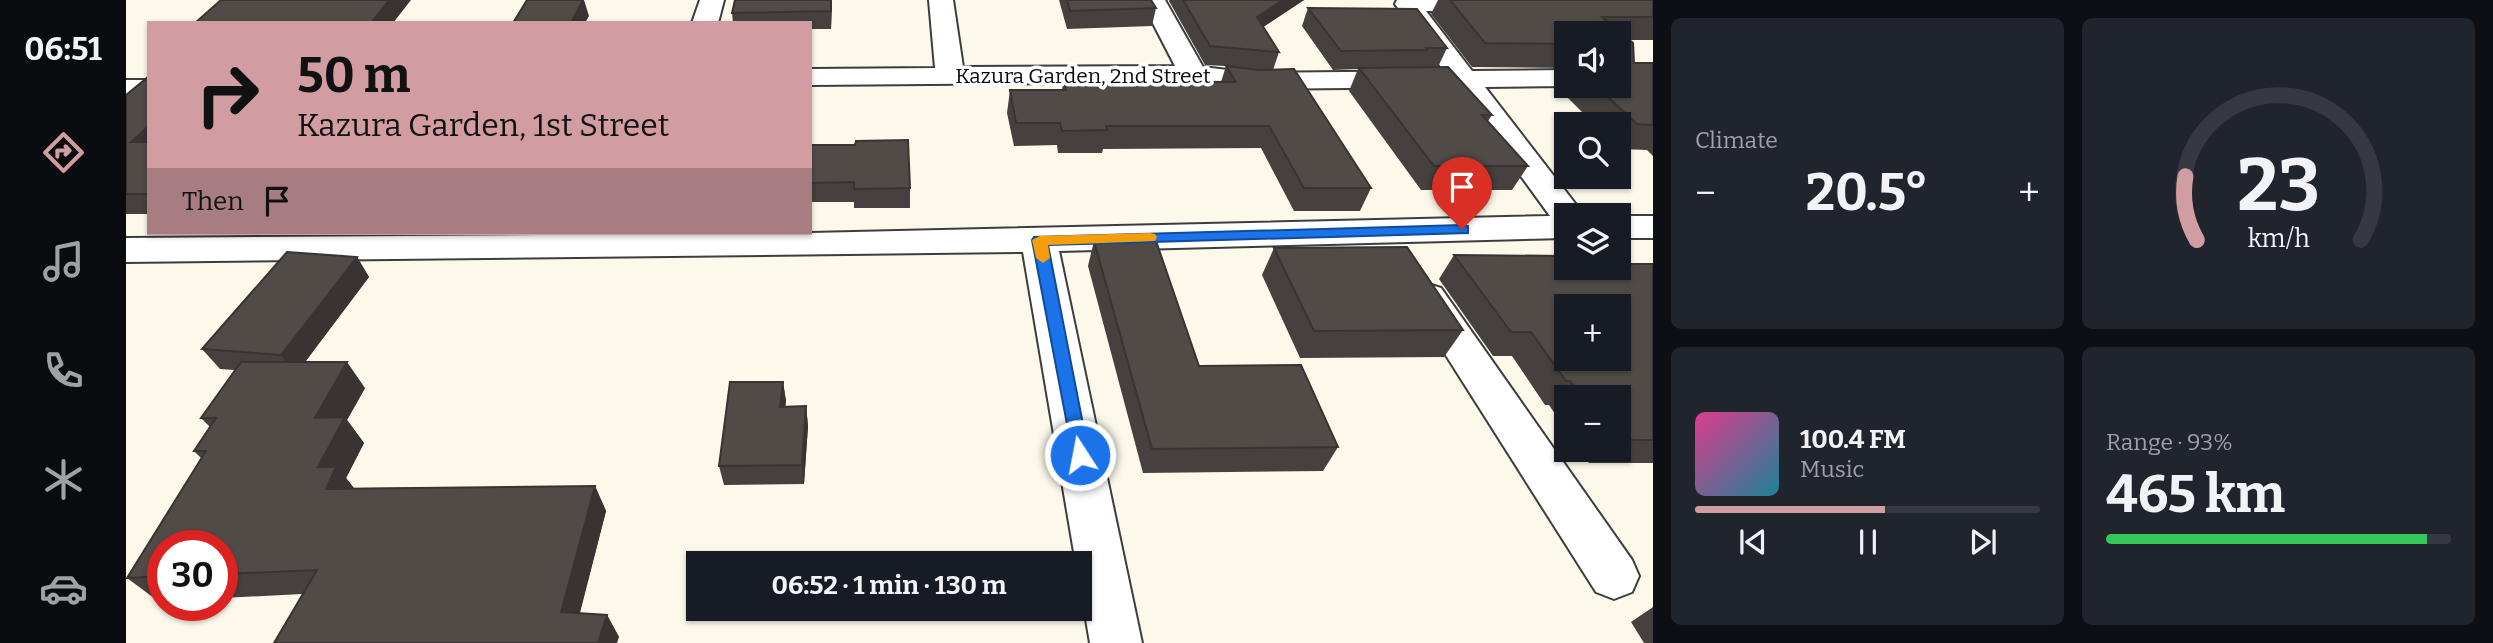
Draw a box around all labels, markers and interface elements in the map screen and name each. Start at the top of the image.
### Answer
map controls [1554,21,1631,462]
button: sound [1554,21,1631,98]
text: 06:51 [24,30,102,68]
text: 50 m [297,46,410,105]
icon: right [182,49,273,140]
street label: Kazura Garden, 2nd Street [955,63,1211,89]
text: Kazura Garden, 1st Street [297,106,669,144]
button: search [1554,112,1631,189]
text: Climate [1695,126,1778,154]
icon: directions [39,128,88,177]
text: 23 [2237,142,2320,229]
pin [1432,157,1492,229]
text: 20.5° [1806,161,1929,224]
icon: arrive [1443,168,1481,206]
text: − [1695,170,1716,216]
text: + [2018,170,2040,216]
icon: arrive [258,182,296,220]
text: Then [182,186,244,217]
button: layers [1554,203,1631,280]
text: km/h [2248,223,2310,253]
icon: music [39,237,88,286]
button: + [1554,294,1631,371]
icon: phone [39,346,88,395]
button: − [1554,385,1631,462]
position arrow [1043,418,1117,492]
text: 100.4 FM [1800,424,1906,455]
text: Range · 93% [2106,428,2233,456]
icon: climate [39,455,88,504]
text: Music [1800,455,1864,483]
text: 465 km [2106,463,2285,526]
icon: previous [1734,523,1772,561]
icon: pause [1849,523,1887,561]
icon: next [1964,523,2002,561]
speed limit sign: 30 [147,530,238,621]
icon: car [39,564,88,613]
text: 06:52 · 1 min · 130 m [771,570,1007,601]

